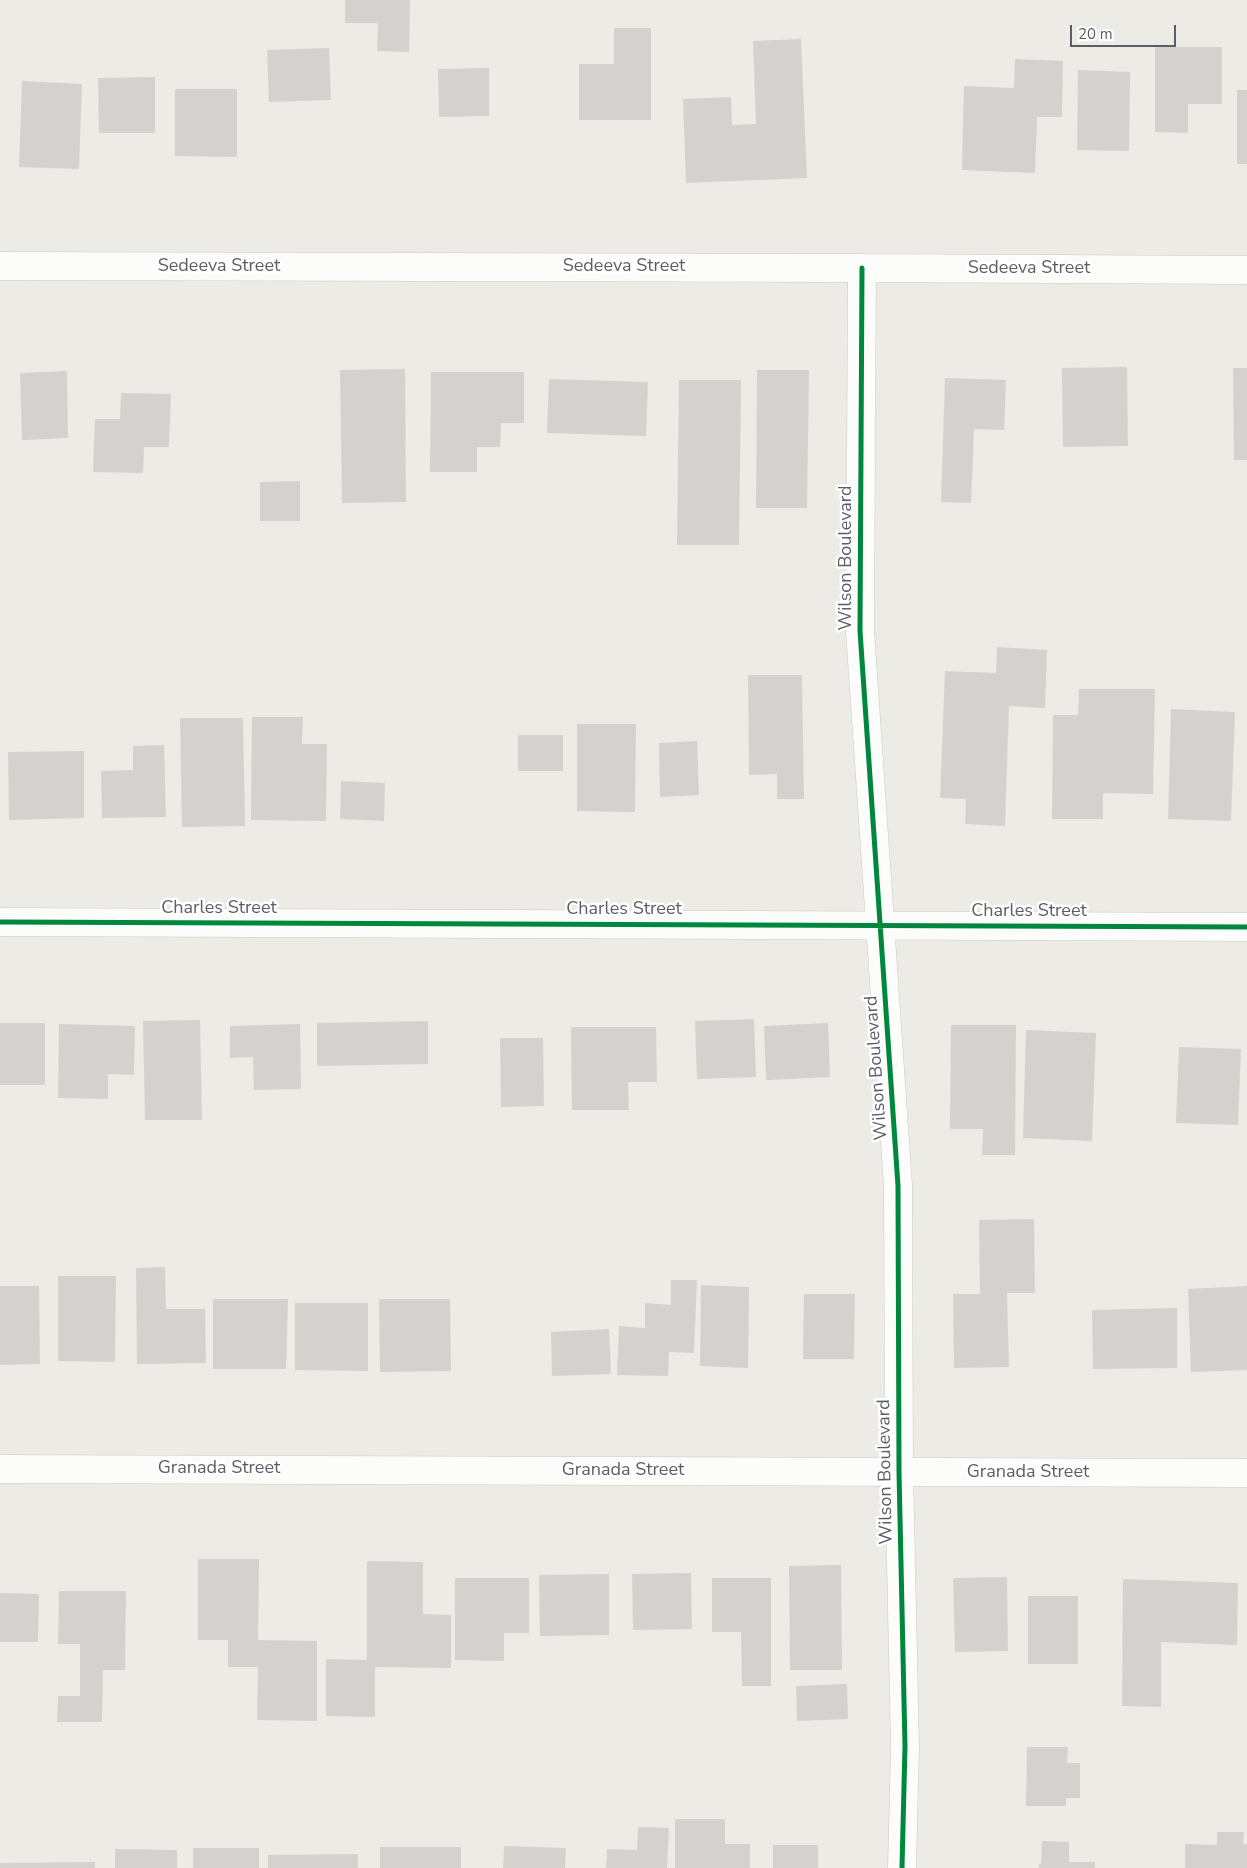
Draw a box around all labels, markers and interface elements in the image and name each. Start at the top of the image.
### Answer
scale bar [1072,15,1178,47]
text: 20 m [1078,24,1113,44]
street label: Sedeeva Street [158,256,280,278]
street label: Sedeeva Street [563,256,685,278]
street label: Sedeeva Street [968,258,1090,280]
street label: Wilson Boulevard [836,485,858,631]
street label: Charles Street [161,898,277,920]
street label: Charles Street [566,899,682,921]
street label: Charles Street [971,901,1087,923]
street label: Wilson Boulevard [861,995,893,1141]
street label: Wilson Boulevard [874,1399,898,1545]
street label: Granada Street [158,1458,280,1480]
street label: Granada Street [562,1460,684,1482]
street label: Granada Street [967,1462,1089,1484]

